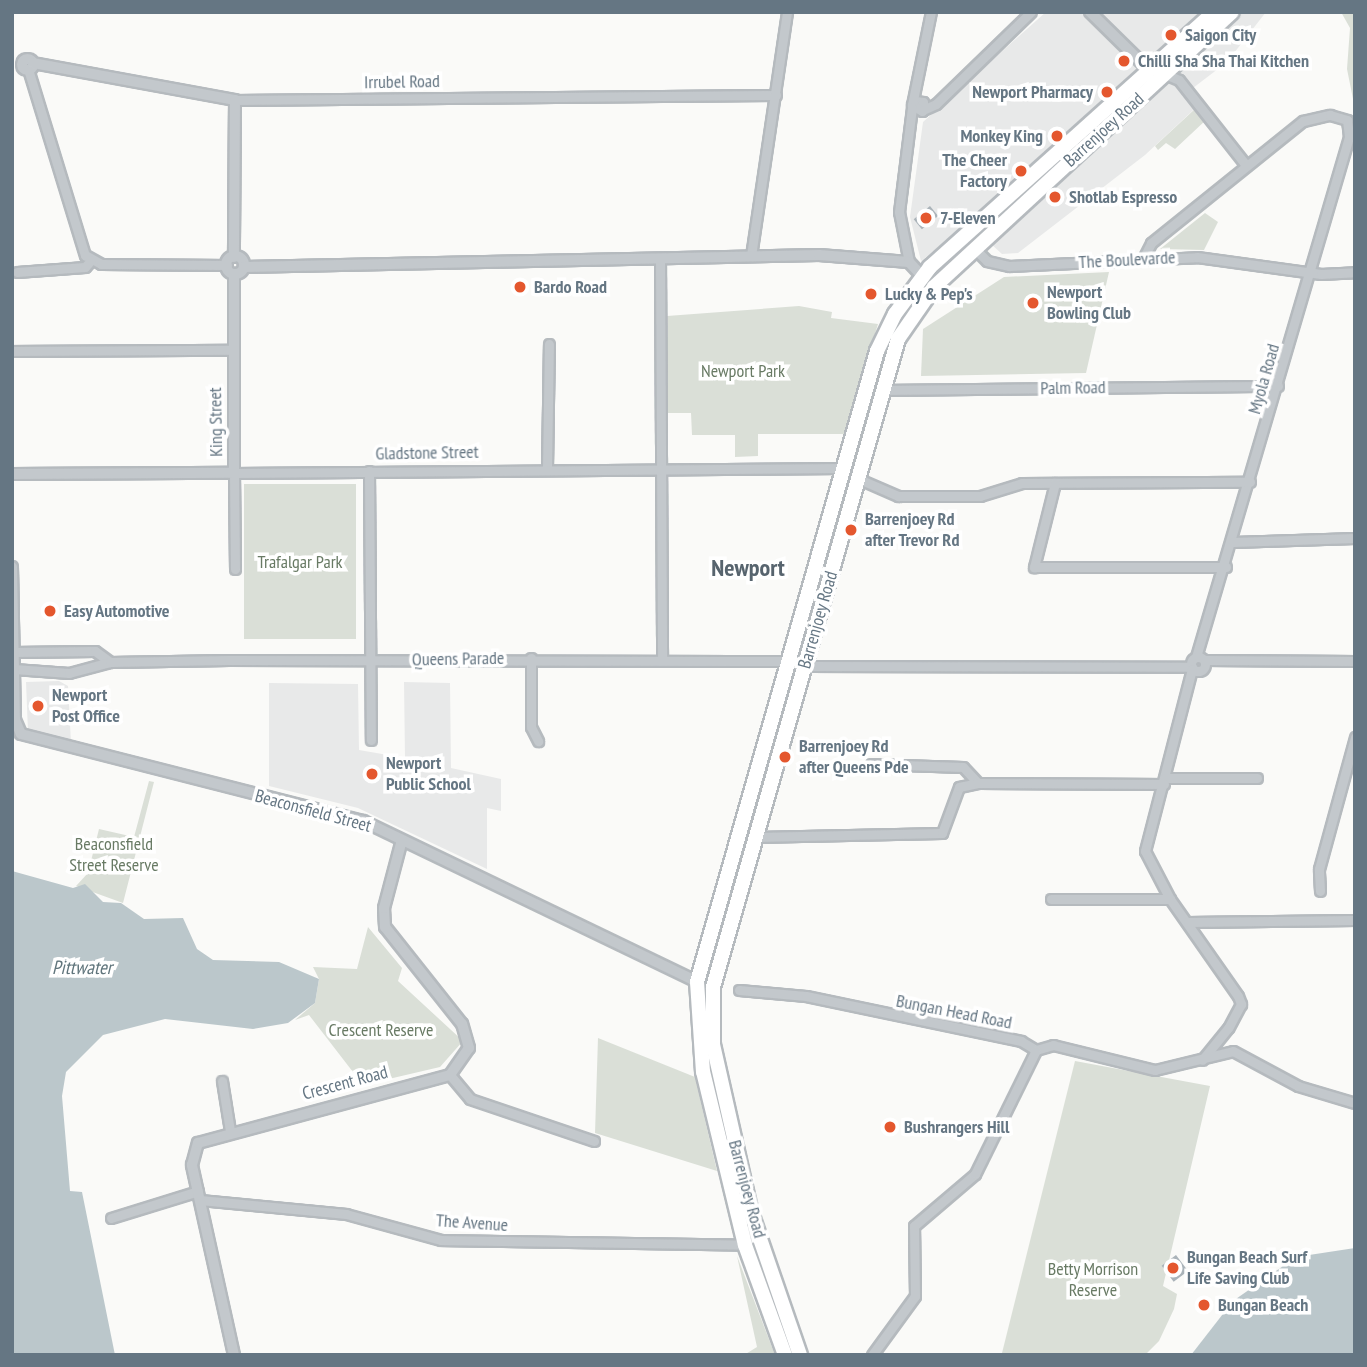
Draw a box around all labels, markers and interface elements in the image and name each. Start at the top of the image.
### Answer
place label: Saigon City [1185,24,1256,46]
marker: Saigon City [1163,27,1179,43]
place label: Chilli Sha Sha Thai Kitchen [1138,50,1310,72]
marker: Chilli Sha Sha Thai Kitchen [1116,53,1132,69]
street label: Irrubel Road [364,71,440,93]
place label: Newport Pharmacy [972,81,1093,103]
marker: Newport Pharmacy [1099,84,1115,100]
street label: Barrenjoey Road [1059,88,1149,172]
place label: Monkey King [960,125,1043,147]
marker: Monkey King [1049,128,1065,144]
place label: The Cheer Factory [942,150,1007,192]
marker: The Cheer Factory [1013,163,1029,179]
place label: Shotlab Espresso [1069,186,1177,208]
marker: Shotlab Espresso [1047,189,1063,205]
place label: 7-Eleven [940,207,996,229]
marker: 7-Eleven [918,210,934,226]
street label: The Boulevarde [1078,247,1176,273]
place label: Bardo Road [534,276,607,298]
marker: Bardo Road [512,279,528,295]
place label: Newport Bowling Club [1047,282,1131,324]
place label: Lucky & Pep's [885,283,973,305]
marker: Lucky & Pep's [863,286,879,302]
marker: Newport Bowling Club [1025,295,1041,311]
street label: Myola Road [1244,341,1284,417]
park label: Newport Park [701,360,785,382]
street label: Palm Road [1040,377,1106,399]
street label: King Street [205,387,227,457]
street label: Gladstone Street [375,441,479,465]
place label: Barrenjoey Rd after Trevor Rd [865,509,960,552]
marker: Barrenjoey Rd after Trevor Rd [843,522,859,538]
park label: Trafalgar Park [257,551,343,573]
district label: Newport [711,554,785,582]
street label: Barrenjoey Road [794,569,842,671]
place label: Easy Automotive [64,600,171,622]
marker: Easy Automotive [42,603,58,619]
street label: Queens Parade [412,647,504,671]
place label: Newport Post Office [52,685,120,728]
marker: Newport Post Office [30,698,46,714]
place label: Barrenjoey Rd after Queens Pde [799,736,909,778]
marker: Barrenjoey Rd after Queens Pde [777,749,793,765]
place label: Newport Public School [386,753,471,796]
marker: Newport Public School [364,766,380,782]
street label: Beaconsfield Street [253,785,373,837]
park label: Beaconsfield Street Reserve [69,834,159,876]
water label: Pittwater [52,957,112,979]
street label: Bungan Head Road [894,990,1014,1034]
park label: Crescent Reserve [329,1019,433,1041]
street label: Crescent Road [300,1061,390,1105]
place label: Bushrangers Hill [904,1116,1009,1138]
marker: Bushrangers Hill [882,1119,898,1135]
street label: Barrenjoey Road [724,1137,770,1241]
street label: The Avenue [435,1210,509,1236]
place label: Bungan Beach Surf Life Saving Club [1187,1247,1307,1290]
park label: Betty Morrison Reserve [1047,1259,1139,1302]
marker: Bungan Beach Surf Life Saving Club [1165,1260,1181,1276]
place label: Bungan Beach [1218,1294,1308,1316]
marker: Bungan Beach [1196,1297,1212,1313]

